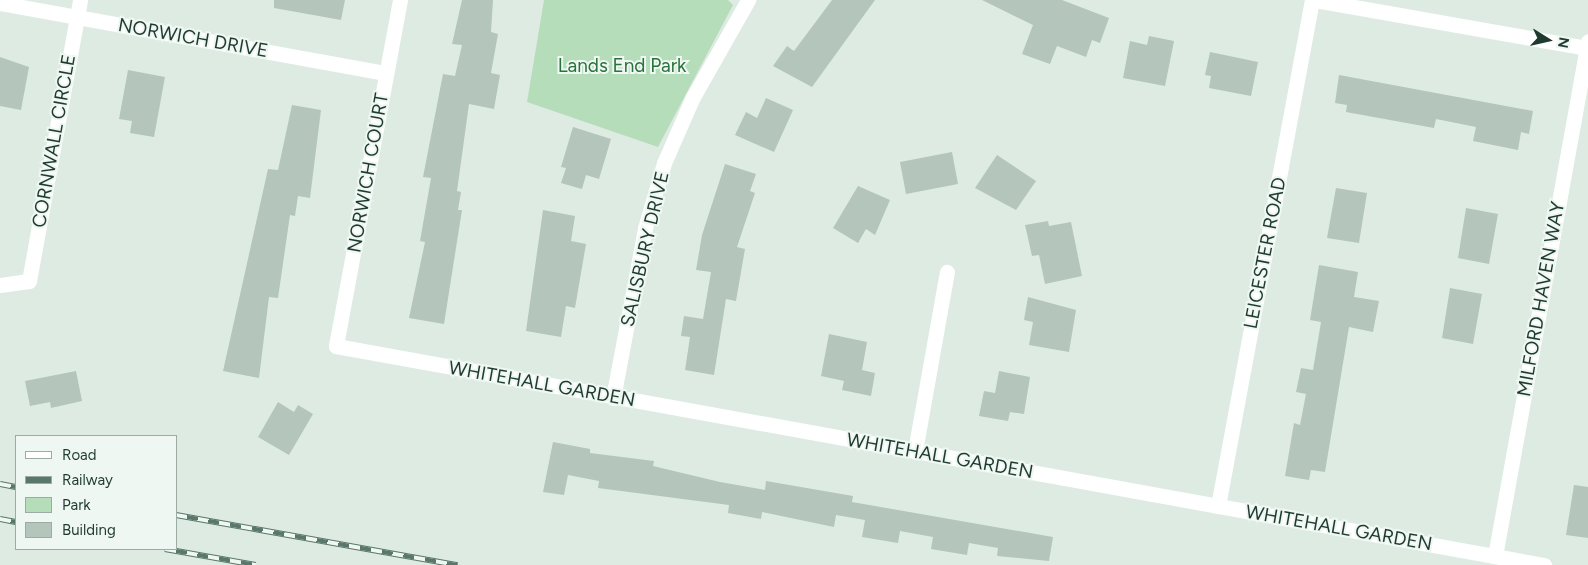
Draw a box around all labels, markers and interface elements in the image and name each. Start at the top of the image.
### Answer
street label: NORWICH DRIVE [116,14,270,62]
north arrow [1523,15,1573,65]
text: N [1554,36,1573,49]
street label: CORNWALL CIRCLE [28,53,80,229]
park label: Lands End Park [558,55,686,77]
street label: NORWICH COURT [343,91,393,255]
street label: SALISBURY DRIVE [616,169,674,329]
street label: LEICESTER ROAD [1239,175,1291,331]
street label: MILFORD HAVEN WAY [1513,200,1569,398]
street label: WHITEHALL GARDEN [447,356,637,412]
street label: WHITEHALL GARDEN [845,428,1035,484]
legend [15,435,178,550]
text: Road [62,446,97,464]
text: Railway [62,471,113,489]
text: Park [62,496,91,514]
street label: WHITEHALL GARDEN [1244,500,1434,556]
text: Building [62,521,116,539]

